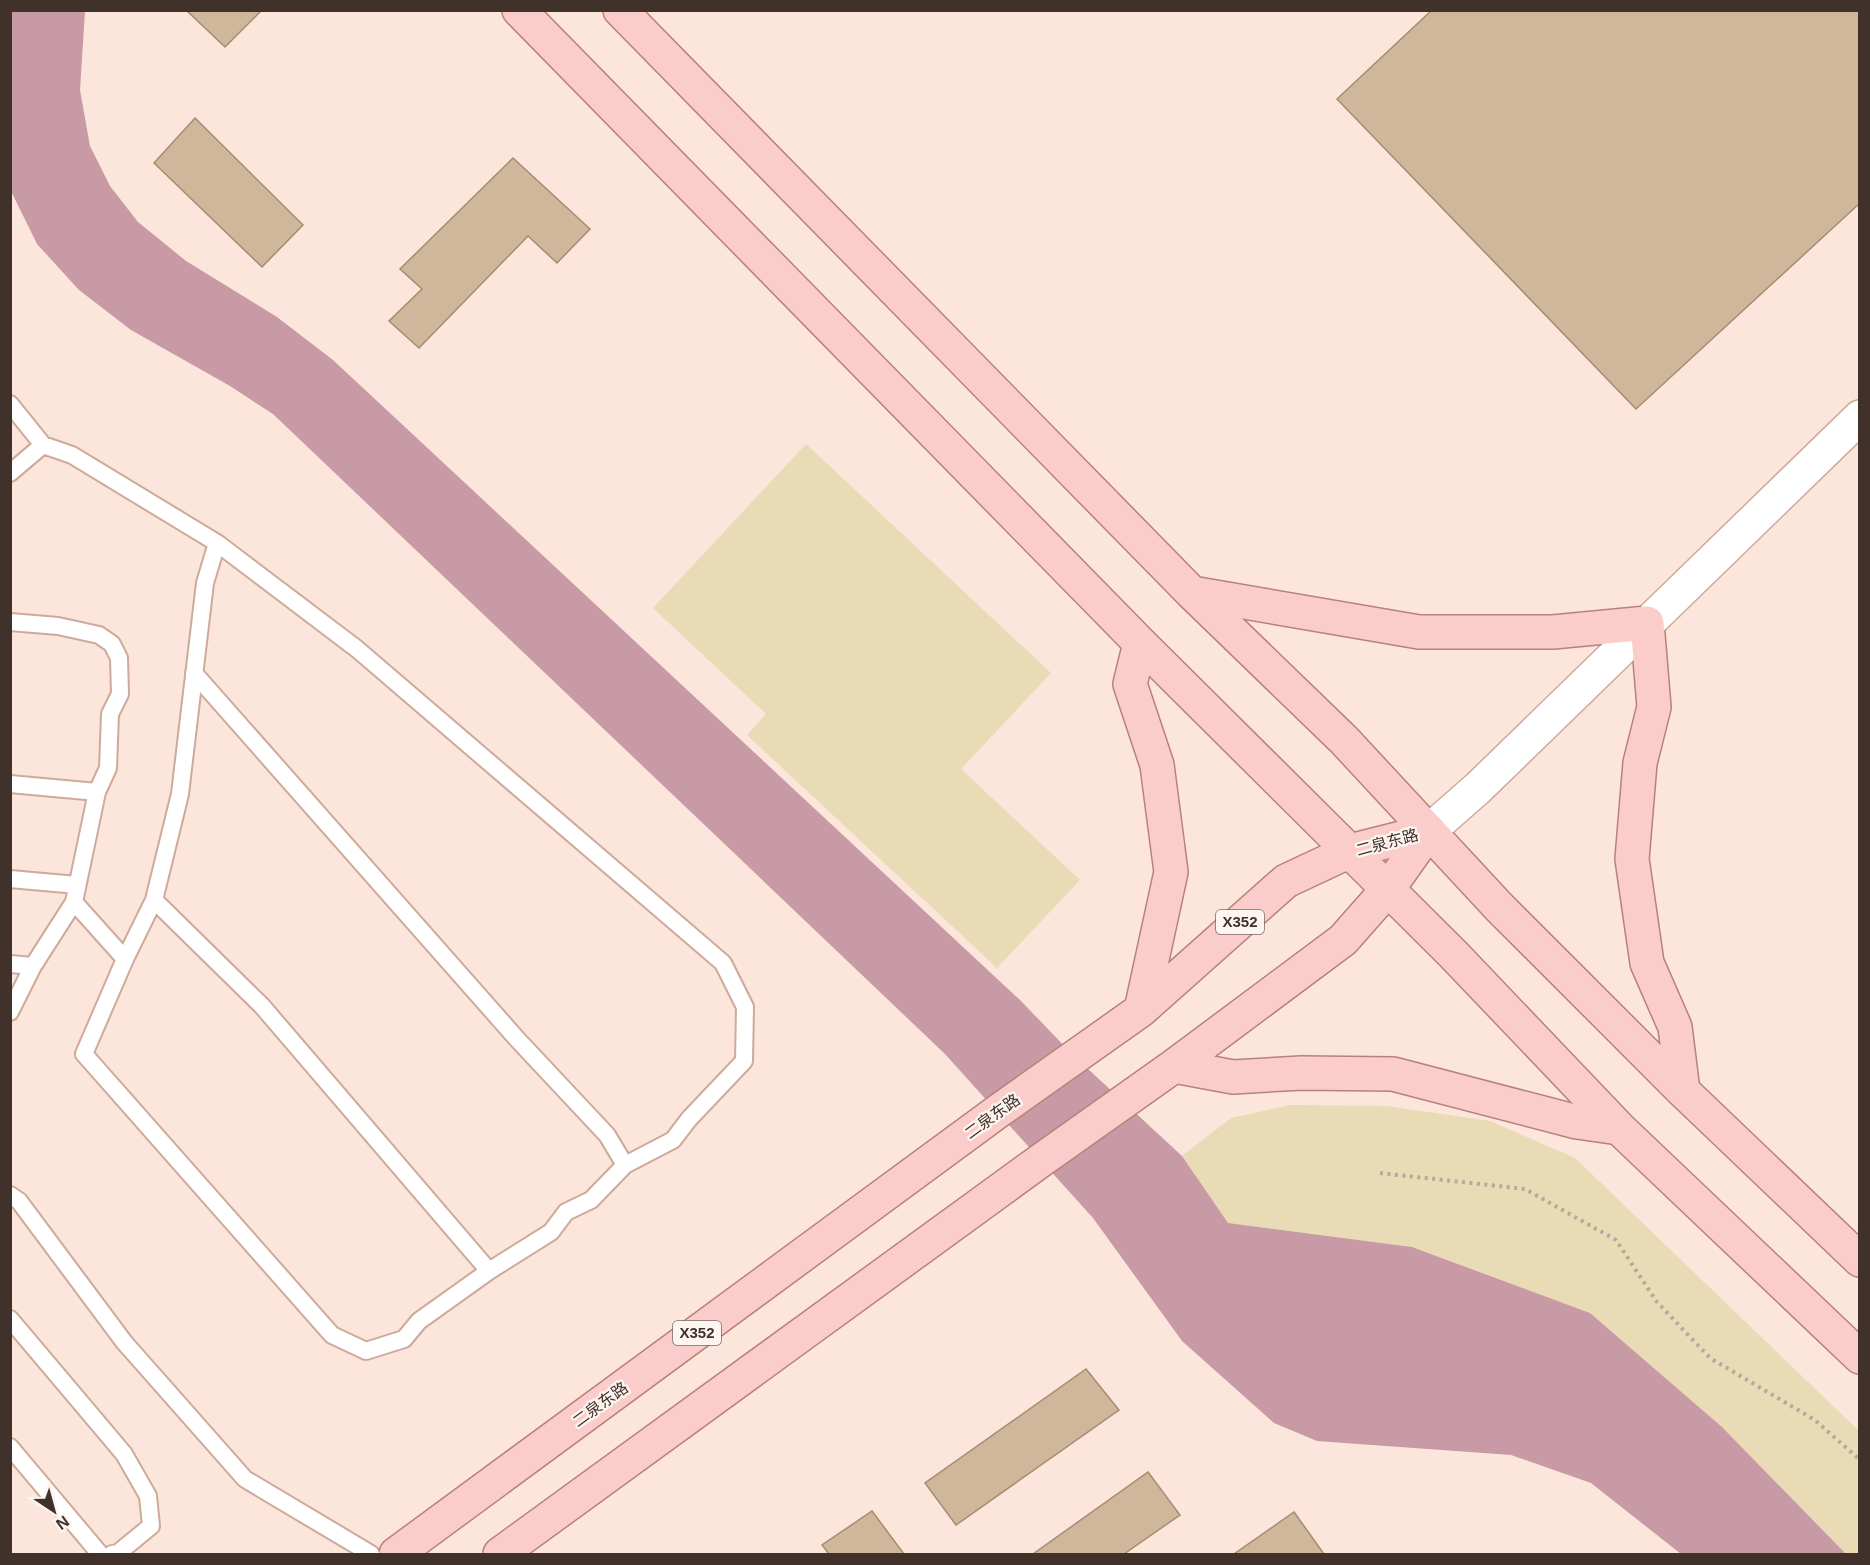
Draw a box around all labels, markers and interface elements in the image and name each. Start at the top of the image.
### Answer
street label: 二泉东路 [1354,826,1420,859]
road number: X352 [1216,910,1264,934]
street label: 二泉东路 [961,1091,1023,1142]
road number: X352 [673,1321,721,1345]
street label: 二泉东路 [569,1379,631,1430]
north arrow [24,1481,84,1541]
text: N [53,1512,72,1533]

